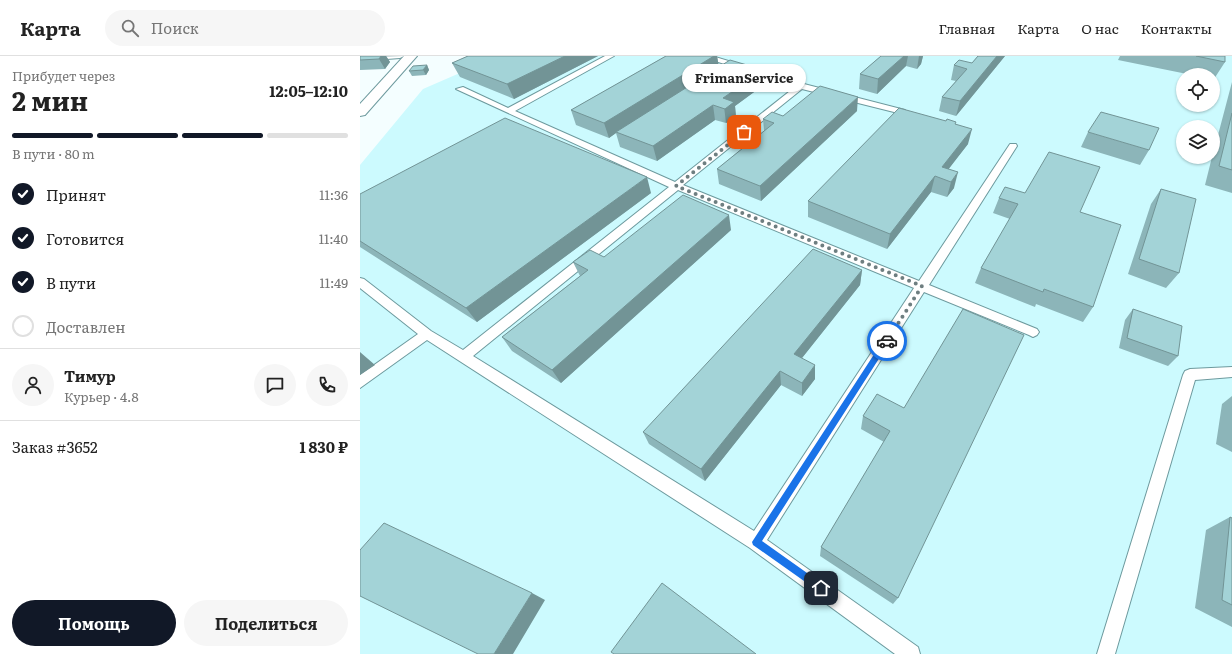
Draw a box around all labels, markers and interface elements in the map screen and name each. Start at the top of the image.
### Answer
search box [105,10,385,46]
text: Карта [20,14,81,42]
text: Поиск [151,16,199,39]
icon: search [119,17,141,39]
text: Главная [939,18,995,38]
text: Карта [1017,18,1059,38]
text: О нас [1081,18,1119,38]
text: Контакты [1141,18,1212,38]
callout: FrimanService [682,64,806,92]
text: Прибудет через [12,66,115,85]
text: FrimanService [695,68,793,87]
map controls [1176,68,1220,164]
button: locate [1176,68,1220,112]
text: 12:05–12:10 [269,79,348,102]
text: 2 мин [12,80,88,119]
pin [727,115,761,149]
button: layers [1176,120,1220,164]
icon: bag [733,121,755,143]
text: В пути · 80 m [12,144,95,163]
icon: check [12,183,34,205]
text: Принят [46,183,106,206]
text: 11:36 [319,185,348,204]
icon: check [12,227,34,249]
text: Готовится [46,227,124,250]
text: 11:40 [319,229,348,248]
icon: check [12,271,34,293]
text: В пути [46,271,96,294]
text: 11:49 [319,273,348,292]
text: Доставлен [46,315,125,338]
courier [867,321,907,361]
icon: car [876,330,898,352]
button: person [12,364,54,406]
text: Тимур [64,364,116,387]
button: chat [254,364,296,406]
button: phone [306,364,348,406]
text: Курьер · 4.8 [64,387,139,406]
text: Заказ #3652 [12,435,98,458]
text: 1 830 ₽ [299,435,348,458]
pin [804,571,838,605]
icon: home [810,577,832,599]
button: Помощь [12,600,176,646]
button: Поделиться [184,600,348,646]

